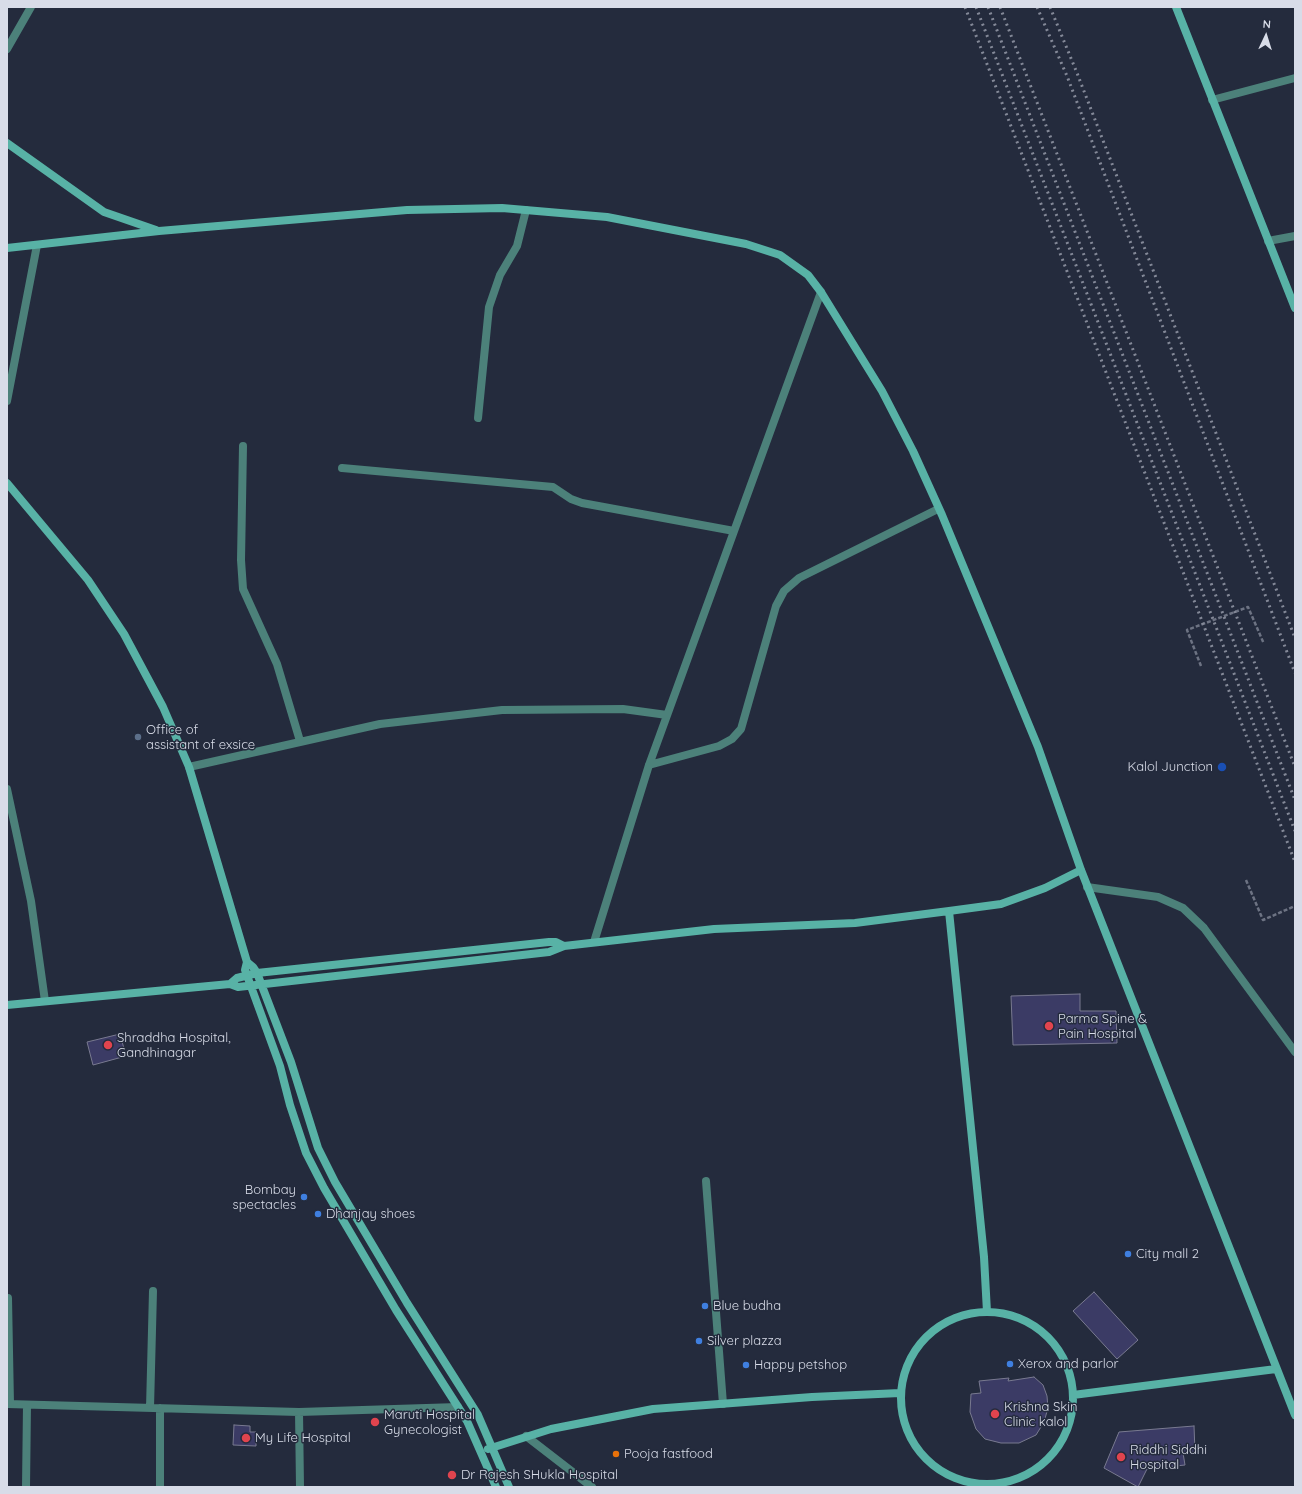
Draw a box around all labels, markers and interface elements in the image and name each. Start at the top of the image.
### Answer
north arrow [1246,16,1286,56]
text: N [1262,17,1271,31]
place label: Office of assistant of exsice [146,722,255,753]
marker: Office of assistant of exsice [133,732,143,742]
place label: Kalol Junction [1127,759,1213,775]
marker: Kalol Junction [1216,761,1228,773]
place label: Parma Spine & Pain Hospital [1058,1011,1147,1042]
marker: Parma Spine & Pain Hospital [1043,1020,1055,1032]
place label: Shraddha Hospital, Gandhinagar [117,1030,231,1061]
marker: Shraddha Hospital, Gandhinagar [102,1039,114,1051]
place label: Bombay spectacles [233,1182,296,1213]
marker: Bombay spectacles [299,1192,309,1202]
place label: Dhanjay shoes [326,1206,415,1222]
marker: Dhanjay shoes [313,1209,323,1219]
place label: City mall 2 [1136,1246,1199,1262]
marker: City mall 2 [1123,1249,1133,1259]
place label: Blue budha [713,1298,781,1314]
marker: Blue budha [700,1301,710,1311]
place label: Silver plazza [707,1333,782,1349]
marker: Silver plazza [694,1336,704,1346]
place label: Xerox and parlor [1018,1356,1119,1372]
place label: Happy petshop [754,1357,847,1373]
marker: Xerox and parlor [1005,1359,1015,1369]
marker: Happy petshop [741,1360,751,1370]
place label: Krishna Skin Clinic kalol [1004,1399,1077,1430]
place label: Maruti Hospital Gynecologist [384,1407,475,1438]
marker: Krishna Skin Clinic kalol [989,1408,1001,1420]
marker: Maruti Hospital Gynecologist [369,1416,381,1428]
place label: My Life Hospital [255,1430,351,1446]
marker: My Life Hospital [240,1432,252,1444]
place label: Riddhi Siddhi Hospital [1130,1442,1207,1473]
place label: Pooja fastfood [624,1446,713,1462]
marker: Pooja fastfood [611,1449,621,1459]
marker: Riddhi Siddhi Hospital [1115,1451,1127,1463]
place label: Dr Rajesh SHukla Hospital [461,1467,618,1483]
marker: Dr Rajesh SHukla Hospital [446,1469,458,1481]

